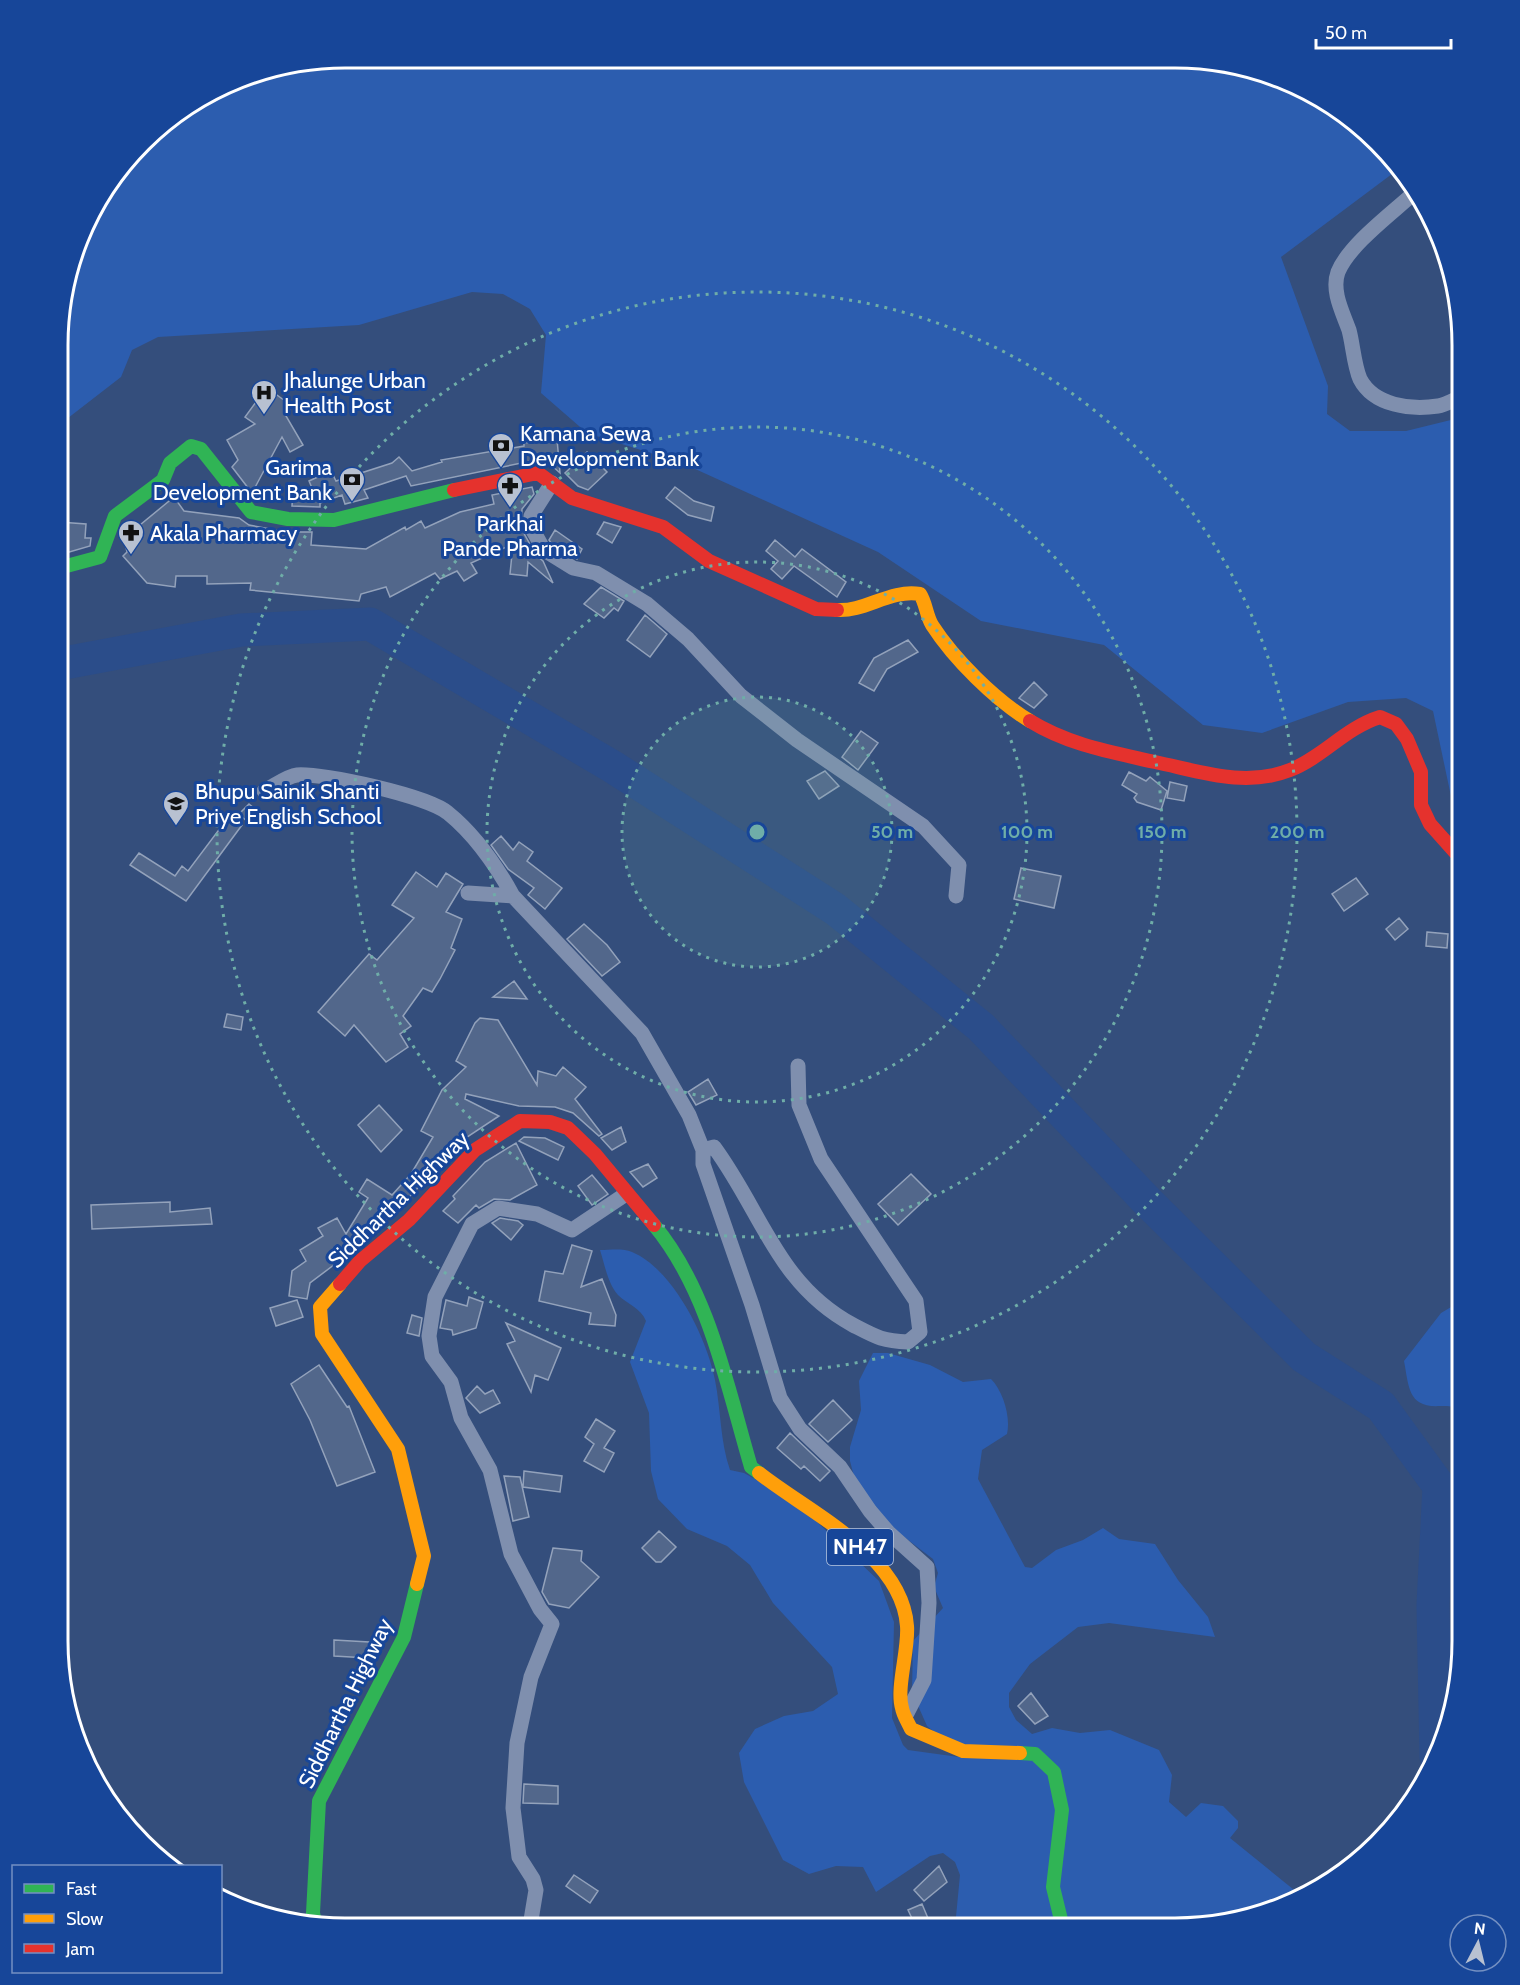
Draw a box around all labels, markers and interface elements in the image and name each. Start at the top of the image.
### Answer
scale bar [1316,12,1451,50]
text: 50 m [1325,22,1367,44]
place label: Jhalunge Urban Health Post [283,367,426,419]
hospital icon: Jhalunge Urban Health Post [249,378,279,416]
place label: Kamana Sewa Development Bank [520,420,699,472]
bank icon: Kamana Sewa Development Bank [486,431,516,469]
place label: Garima Development Bank [153,454,332,506]
bank icon: Garima Development Bank [337,465,367,503]
pharmacy icon: Parkhai Pande Pharma [495,471,525,509]
place label: Parkhai Pande Pharma [442,510,578,562]
pharmacy icon: Akala Pharmacy [116,518,146,556]
place label: Akala Pharmacy [150,520,297,547]
place label: Bhupu Sainik Shanti Priye English School [195,778,382,830]
school or university icon: Bhupu Sainik Shanti Priye English School [161,789,191,827]
text: 50 m [871,821,913,843]
text: 100 m [1001,821,1053,843]
text: 150 m [1138,821,1186,843]
text: 200 m [1270,821,1324,843]
centre of rings [747,822,767,842]
street label: Siddhartha Highway [322,1125,475,1274]
road number: NH47 [827,1529,893,1565]
street label: Siddhartha Highway [293,1614,398,1793]
legend [12,1865,222,1973]
text: Fast [66,1878,97,1900]
text: Slow [66,1908,103,1930]
north arrow [1448,1913,1508,1973]
text: N [1473,1918,1487,1939]
text: Jam [65,1938,95,1960]

